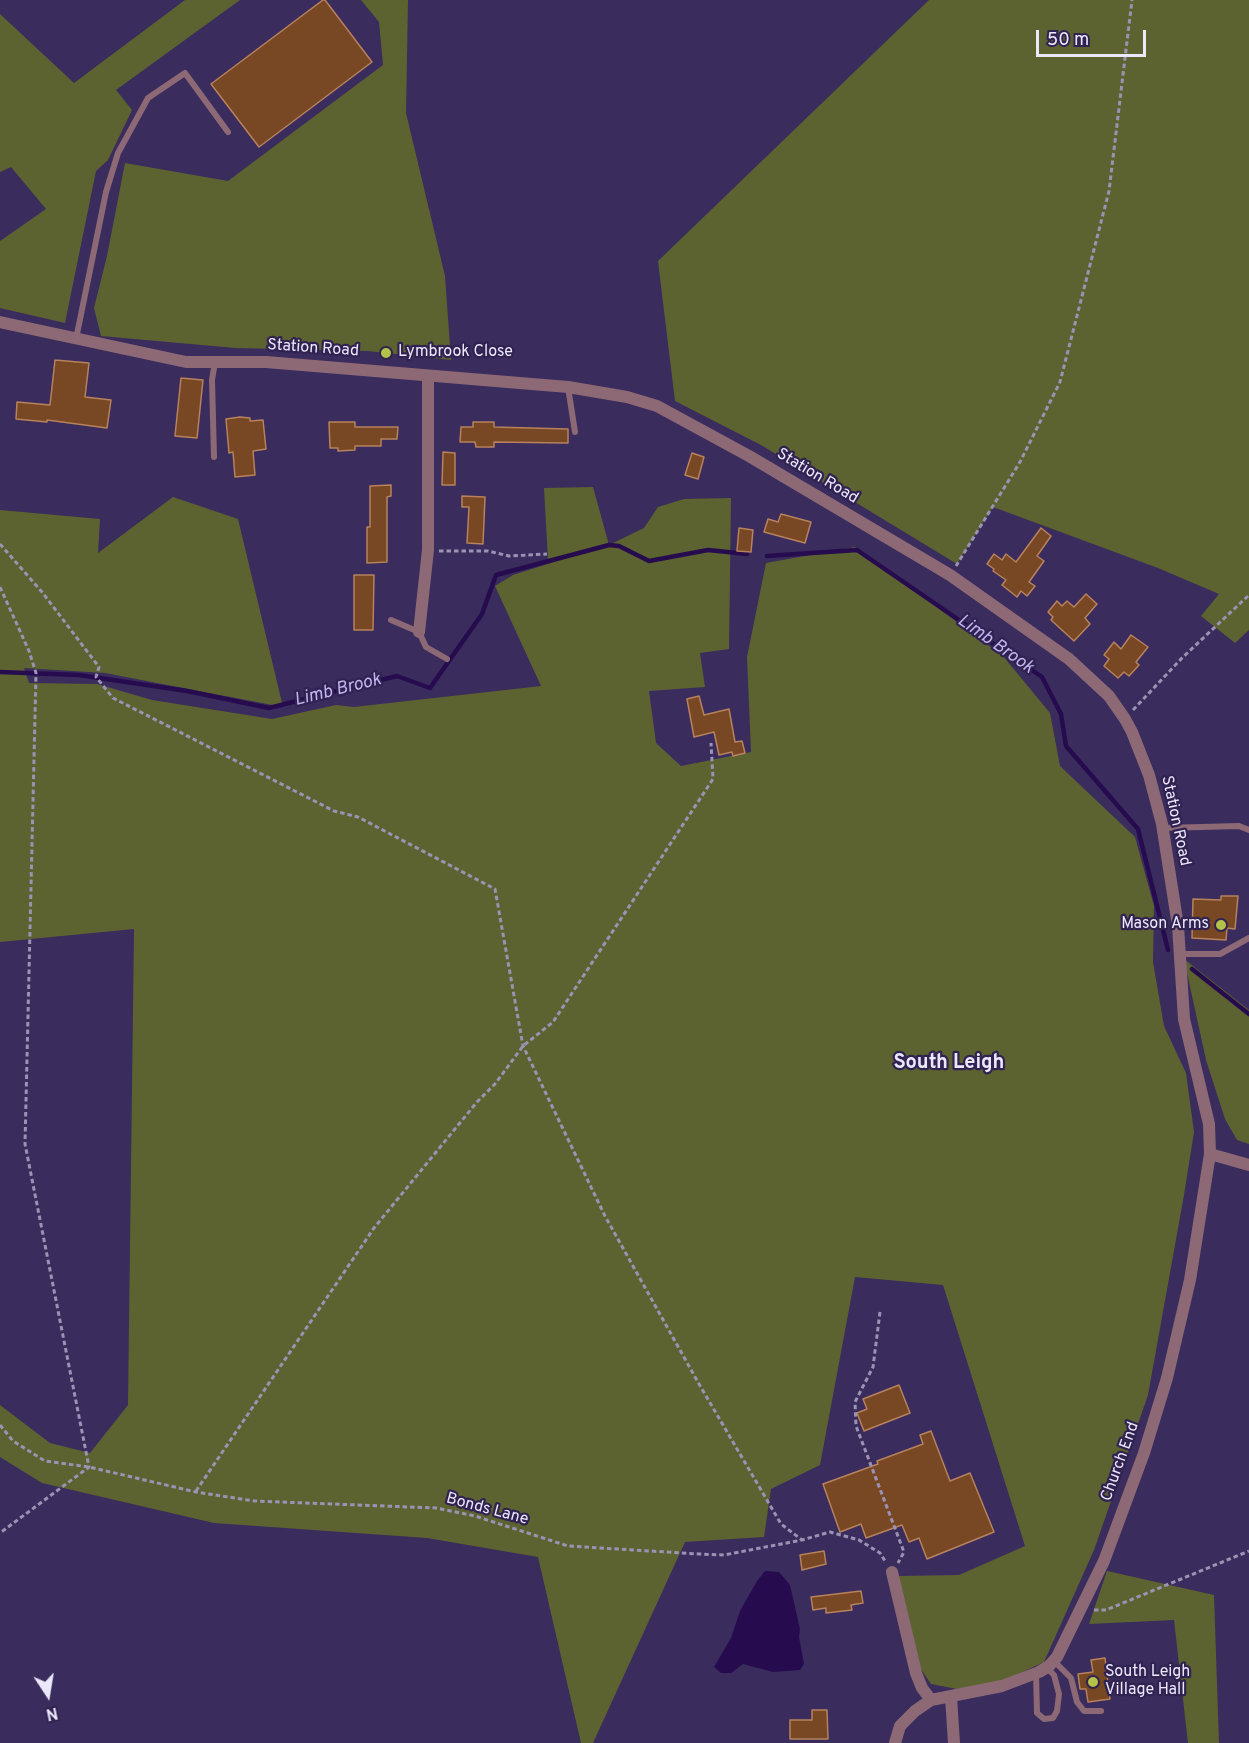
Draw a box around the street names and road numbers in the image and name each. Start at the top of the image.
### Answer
street label: Station Road [266,336,360,362]
street label: Station Road [773,445,861,509]
street label: Station Road [1156,774,1194,868]
street label: Church End [1098,1420,1144,1504]
street label: Bonds Lane [444,1490,530,1530]

